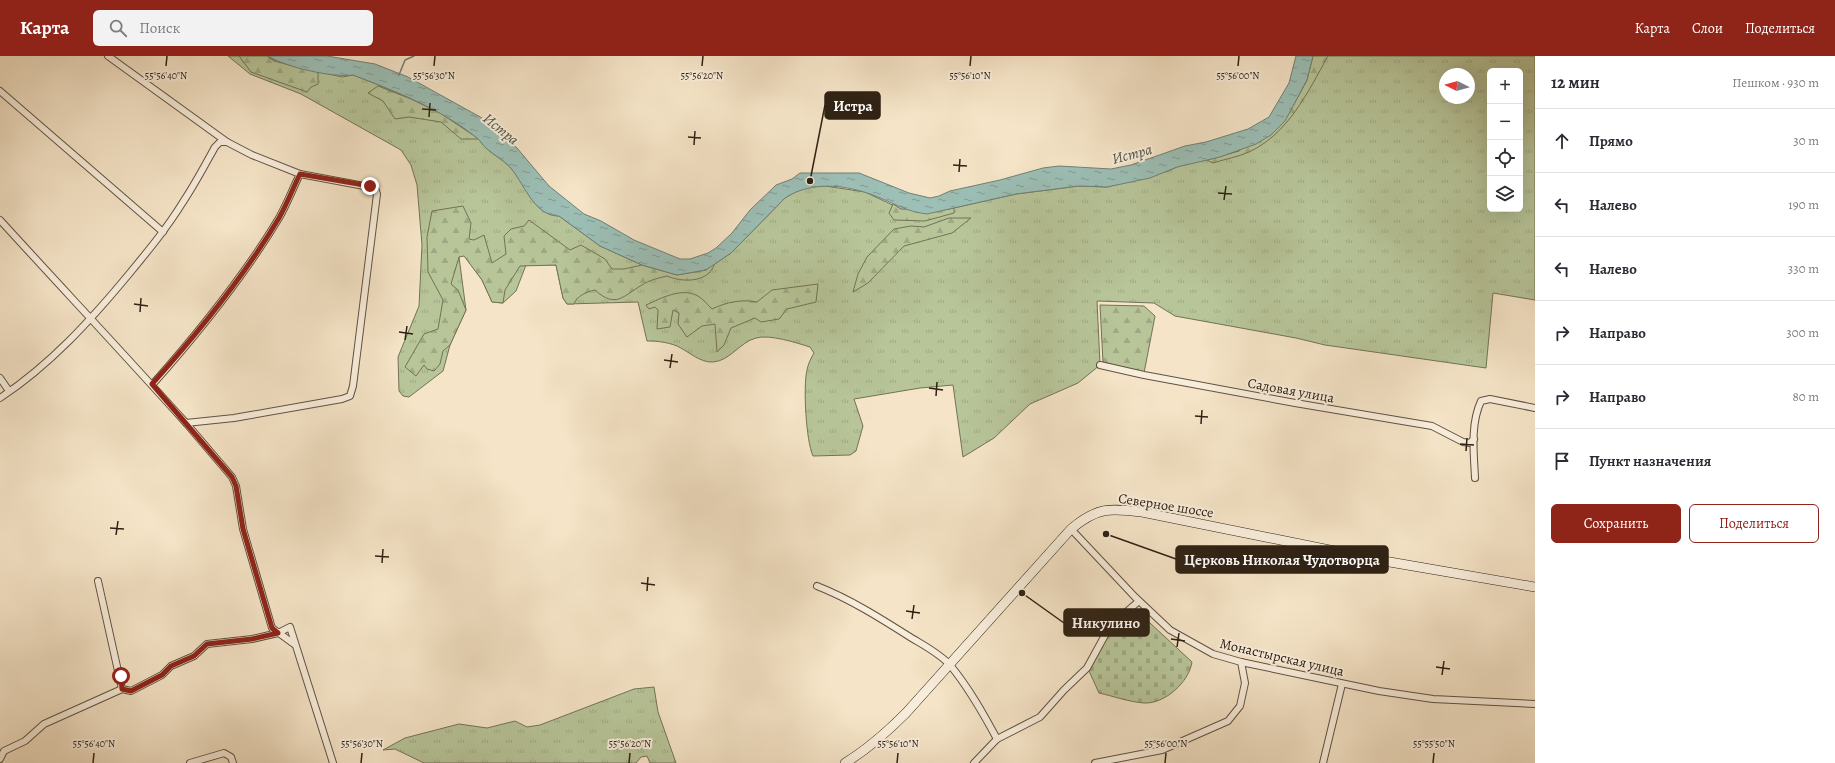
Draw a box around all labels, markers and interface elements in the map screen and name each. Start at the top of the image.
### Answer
search box [93,10,373,46]
text: Карта [20,15,69,41]
icon: search [107,17,129,39]
text: Поиск [139,18,180,38]
text: Карта [1635,19,1670,38]
text: Слои [1692,19,1723,38]
text: Поделиться [1745,19,1815,38]
north arrow [1439,68,1475,104]
map controls [1487,68,1523,212]
button: + [1487,68,1523,104]
text: 55°56'40"N [145,69,187,82]
text: 55°56'30"N [413,69,455,82]
text: 55°56'20"N [681,69,723,82]
text: 55°56'10"N [949,69,991,82]
text: 55°56'00"N [1216,69,1260,82]
text: 12 мин [1551,71,1600,94]
text: Пешком · 930 m [1732,74,1819,91]
callout: Истра [825,92,880,119]
text: Истра [833,96,874,116]
button: − [1487,104,1523,140]
water label: Истра [479,108,523,150]
icon: ahead [1551,130,1573,152]
text: Прямо [1589,131,1633,151]
text: 30 m [1793,132,1819,149]
water label: Истра [1110,139,1154,169]
button: locate [1487,140,1523,176]
button: layers [1487,176,1523,212]
route end [361,177,379,195]
icon: left [1551,194,1573,216]
text: Налево [1589,195,1637,215]
text: 190 m [1788,196,1819,213]
icon: left [1551,258,1573,280]
text: Налево [1589,259,1637,279]
text: 330 m [1788,260,1819,277]
icon: right [1551,322,1573,344]
text: Направо [1589,323,1646,343]
text: 300 m [1786,324,1819,341]
street label: Садовая улица [1246,374,1336,408]
icon: right [1551,386,1573,408]
text: Направо [1589,387,1646,407]
text: 80 m [1792,388,1819,405]
icon: arrive [1551,450,1573,472]
text: Пункт назначения [1589,451,1711,471]
street label: Северное шоссе [1117,489,1215,522]
button: Сохранить [1551,504,1681,543]
button: Поделиться [1689,504,1819,543]
callout: Церковь Николая Чудотворца [1176,546,1388,573]
text: Церковь Николая Чудотворца [1184,550,1381,570]
callout: Никулино [1064,609,1149,636]
text: Никулино [1072,613,1141,633]
street label: Монастырская улица [1218,634,1346,681]
route start [112,667,130,685]
text: 55°56'40"N [73,737,115,750]
text: 55°56'30"N [341,737,383,750]
text: 55°56'20"N [609,737,651,750]
text: 55°56'10"N [877,737,919,750]
text: 55°56'00"N [1144,737,1188,750]
text: 55°55'50"N [1413,737,1455,750]

